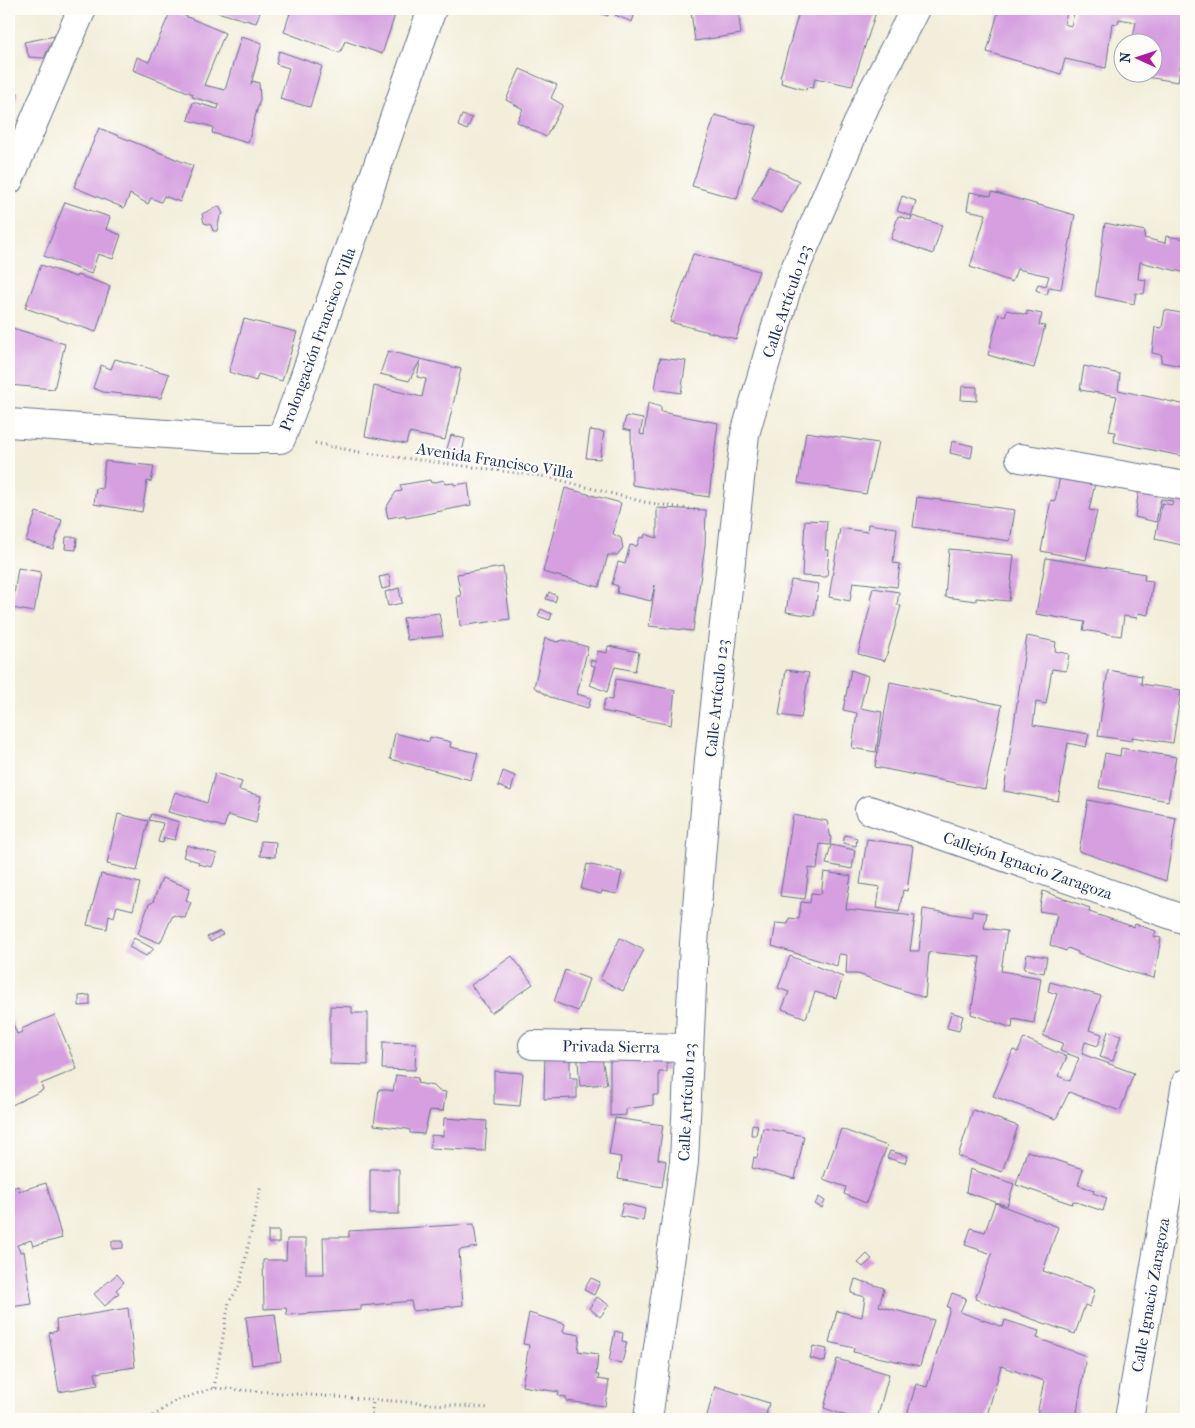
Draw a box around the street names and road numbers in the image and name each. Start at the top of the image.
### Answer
street label: Calle Artículo 123 [758,242,815,360]
street label: Prolongación Francisco Villa [275,244,360,434]
street label: Avenida Francisco Villa [414,439,575,482]
street label: Calle Artículo 123 [701,638,732,758]
street label: Callejón Ignacio Zaragoza [941,828,1116,904]
street label: Privada Sierra [562,1036,660,1057]
street label: Calle Artículo 123 [674,1042,699,1162]
street label: Calle Ignacio Zaragoza [1128,1216,1174,1374]

